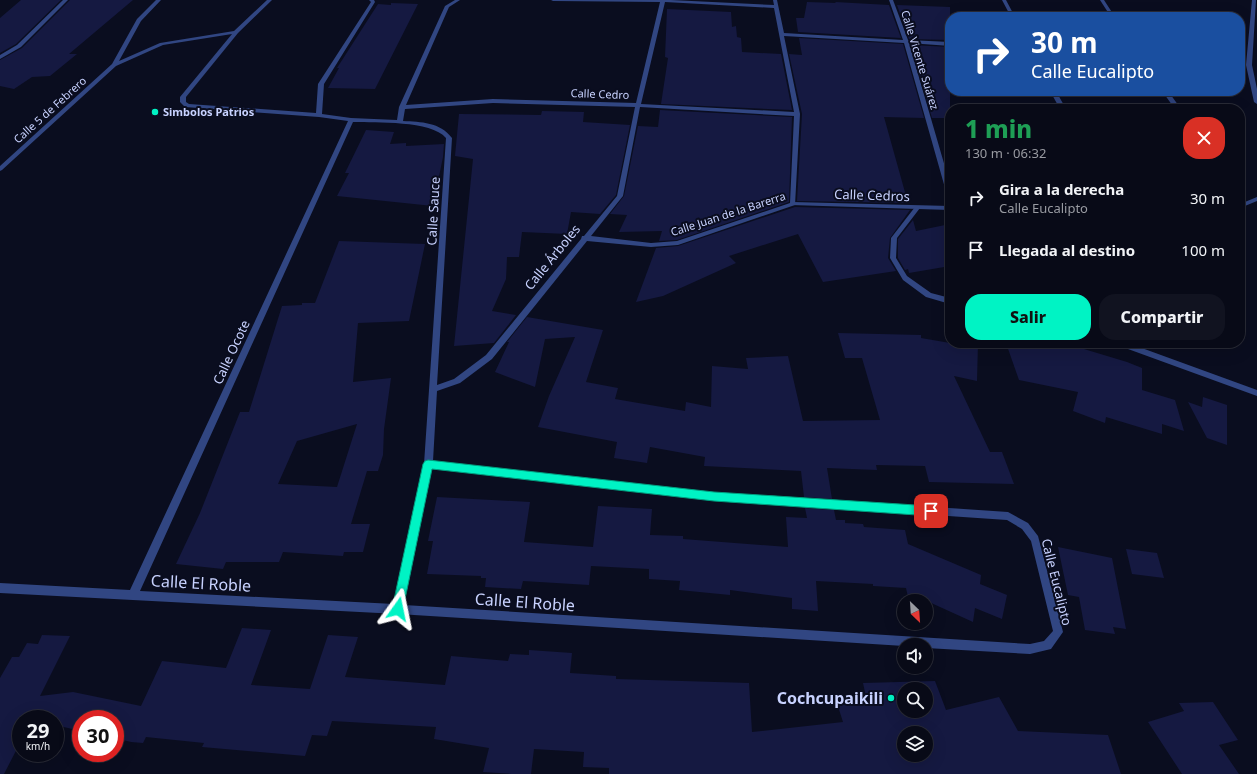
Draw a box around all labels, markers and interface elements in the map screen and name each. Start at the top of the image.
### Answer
street label: Calle Vicente Suárez [898,8,943,111]
text: 30 m [1031,23,1098,61]
icon: right [965,28,1017,80]
text: Calle Eucalipto [1031,59,1154,83]
street label: Calle 5 de Febrero [10,73,90,146]
street label: Calle Cedro [570,85,630,102]
place label: Simbolos Patrios [163,104,255,119]
marker: Simbolos Patrios [150,107,160,117]
text: 1 min [965,112,1032,145]
button: close [1183,117,1225,159]
text: 130 m · 06:32 [965,144,1046,162]
street label: Calle Sauce [422,176,444,246]
text: Gira a la derecha [999,179,1124,199]
street label: Calle Cedros [834,185,910,205]
icon: right [965,187,987,209]
street label: Calle Juan de la Barerra [668,188,787,239]
text: 30 m [1190,188,1225,208]
text: Calle Eucalipto [999,199,1088,217]
street label: Calle Árboles [520,220,584,294]
icon: arrive [965,239,987,261]
text: Llegada al destino [999,240,1135,260]
text: 100 m [1181,240,1225,260]
button: Salir [965,294,1091,340]
button: Compartir [1099,294,1225,340]
street label: Calle Ocote [208,317,254,387]
pin [914,494,948,528]
icon: arrive [920,500,942,522]
street label: Calle Eucalipto [1038,537,1077,627]
street label: Calle El Roble [150,569,252,597]
position arrow [377,588,419,630]
street label: Calle El Roble [474,588,576,616]
north arrow [897,594,933,630]
map controls [897,594,933,762]
button: sound [897,638,933,674]
button: search [897,682,933,718]
place label: Cochcupaikili [777,687,883,709]
marker: Cochcupaikili [886,693,896,703]
speed limit sign: 30 [72,710,124,762]
text: 29 [27,717,49,744]
button: layers [897,726,933,762]
text: km/h [26,739,50,753]

